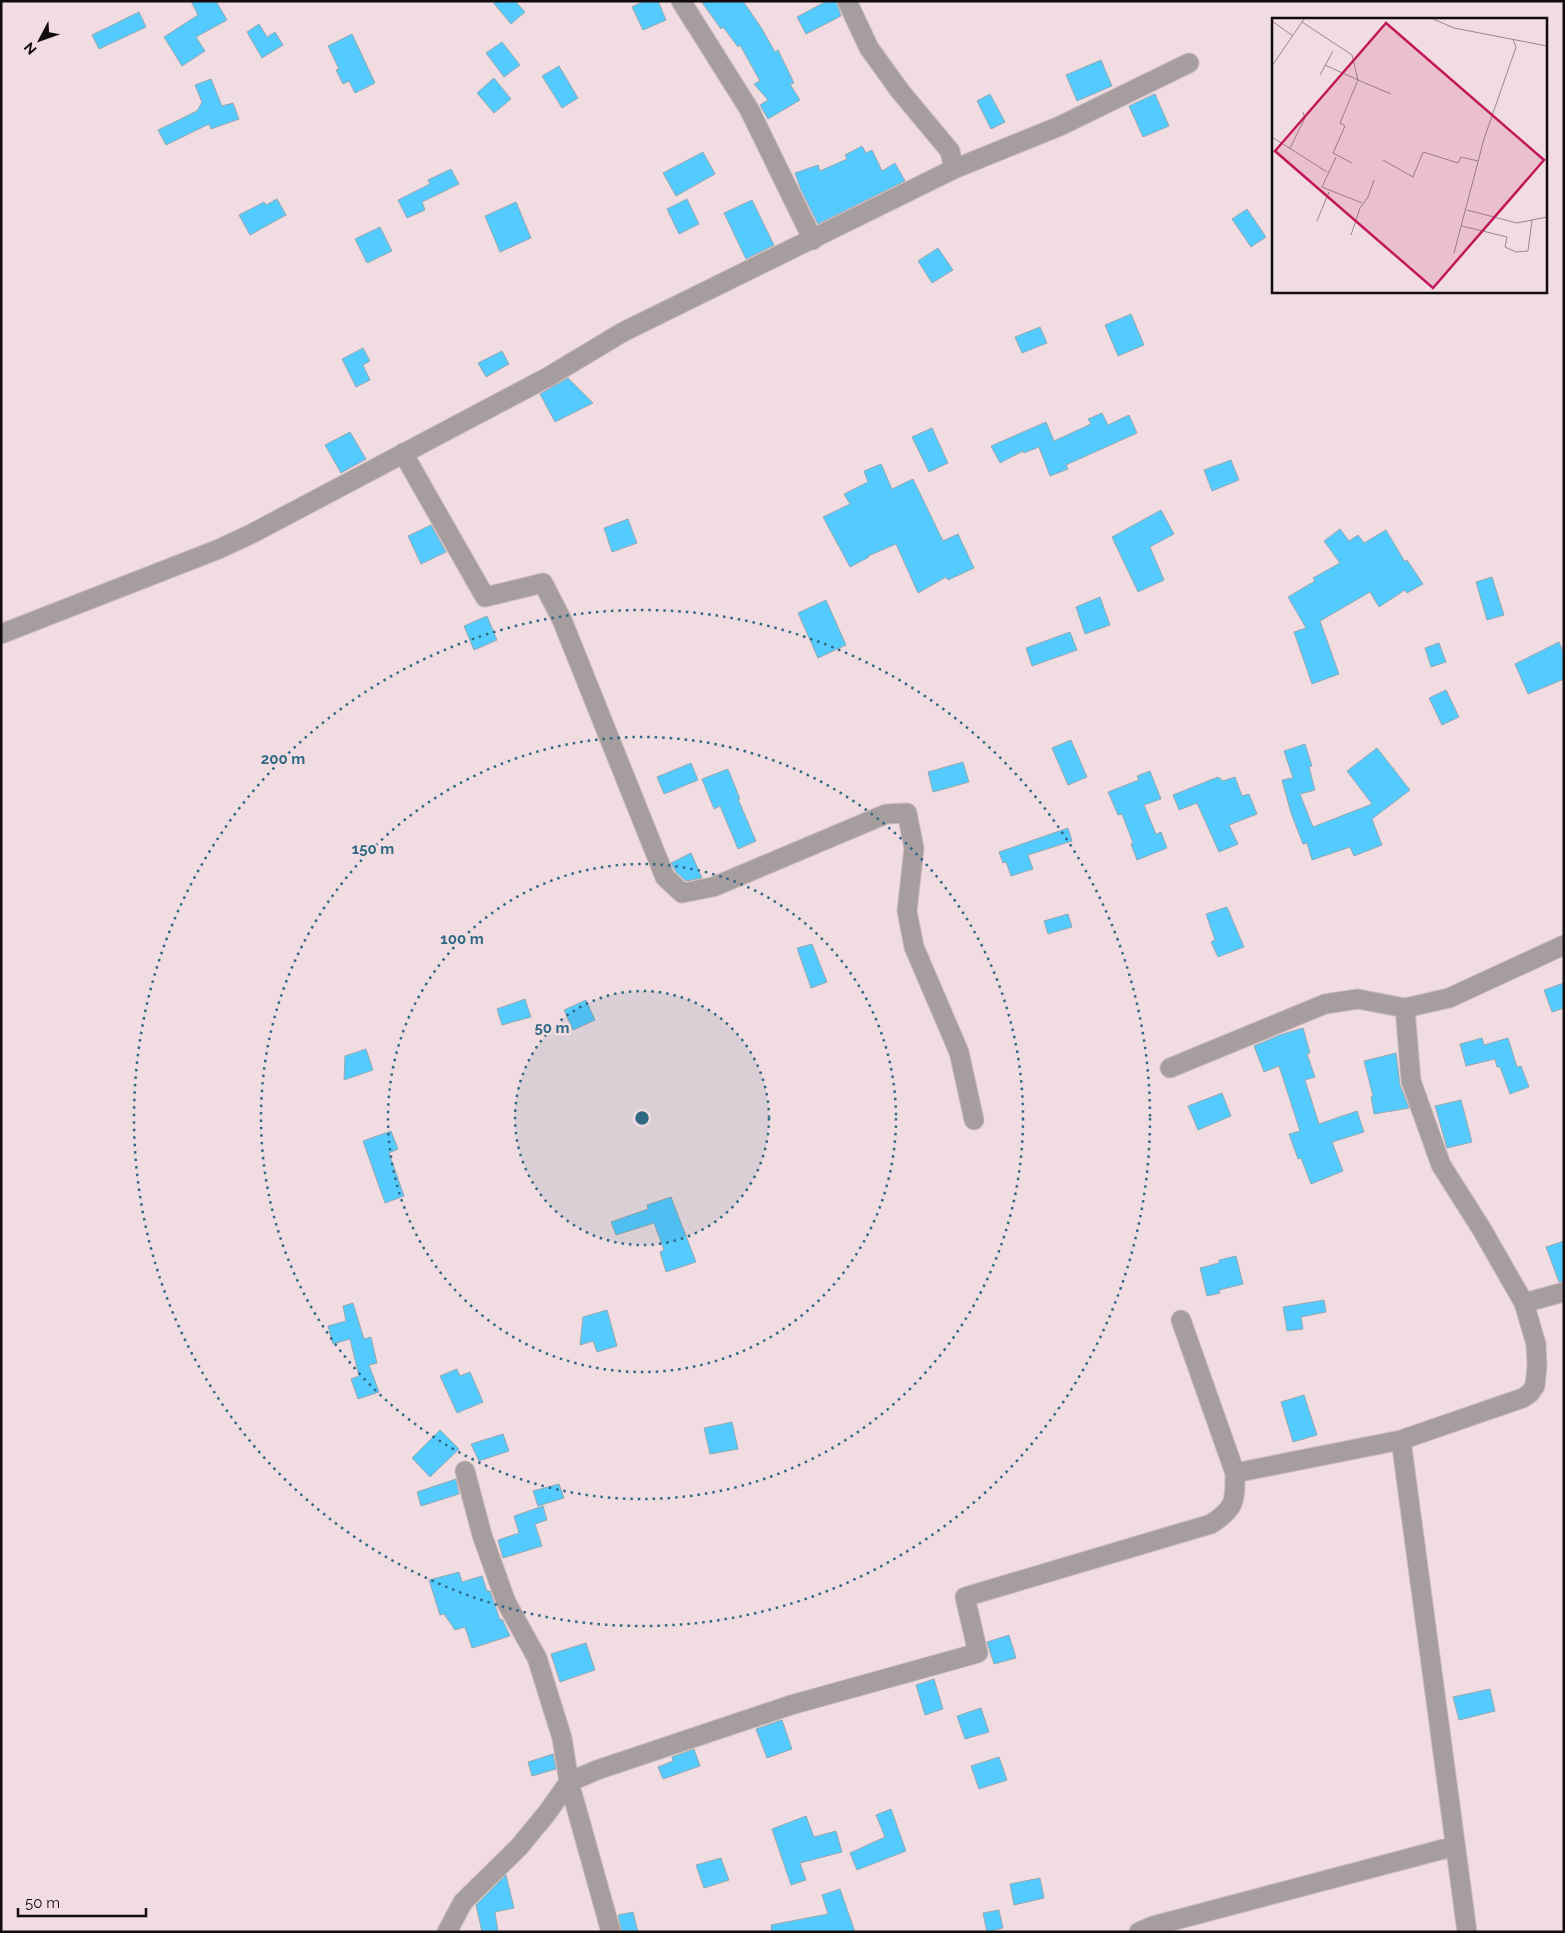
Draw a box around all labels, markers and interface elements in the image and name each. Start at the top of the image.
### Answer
north arrow [15,15,65,65]
inset map [1272,18,1548,292]
text: N [21,39,40,58]
text: 200 m [261,750,305,768]
text: 150 m [352,840,394,858]
text: 100 m [440,930,484,948]
text: 50 m [534,1019,570,1037]
centre of rings [633,1109,651,1127]
scale bar [18,1886,145,1918]
text: 50 m [25,1894,60,1912]

